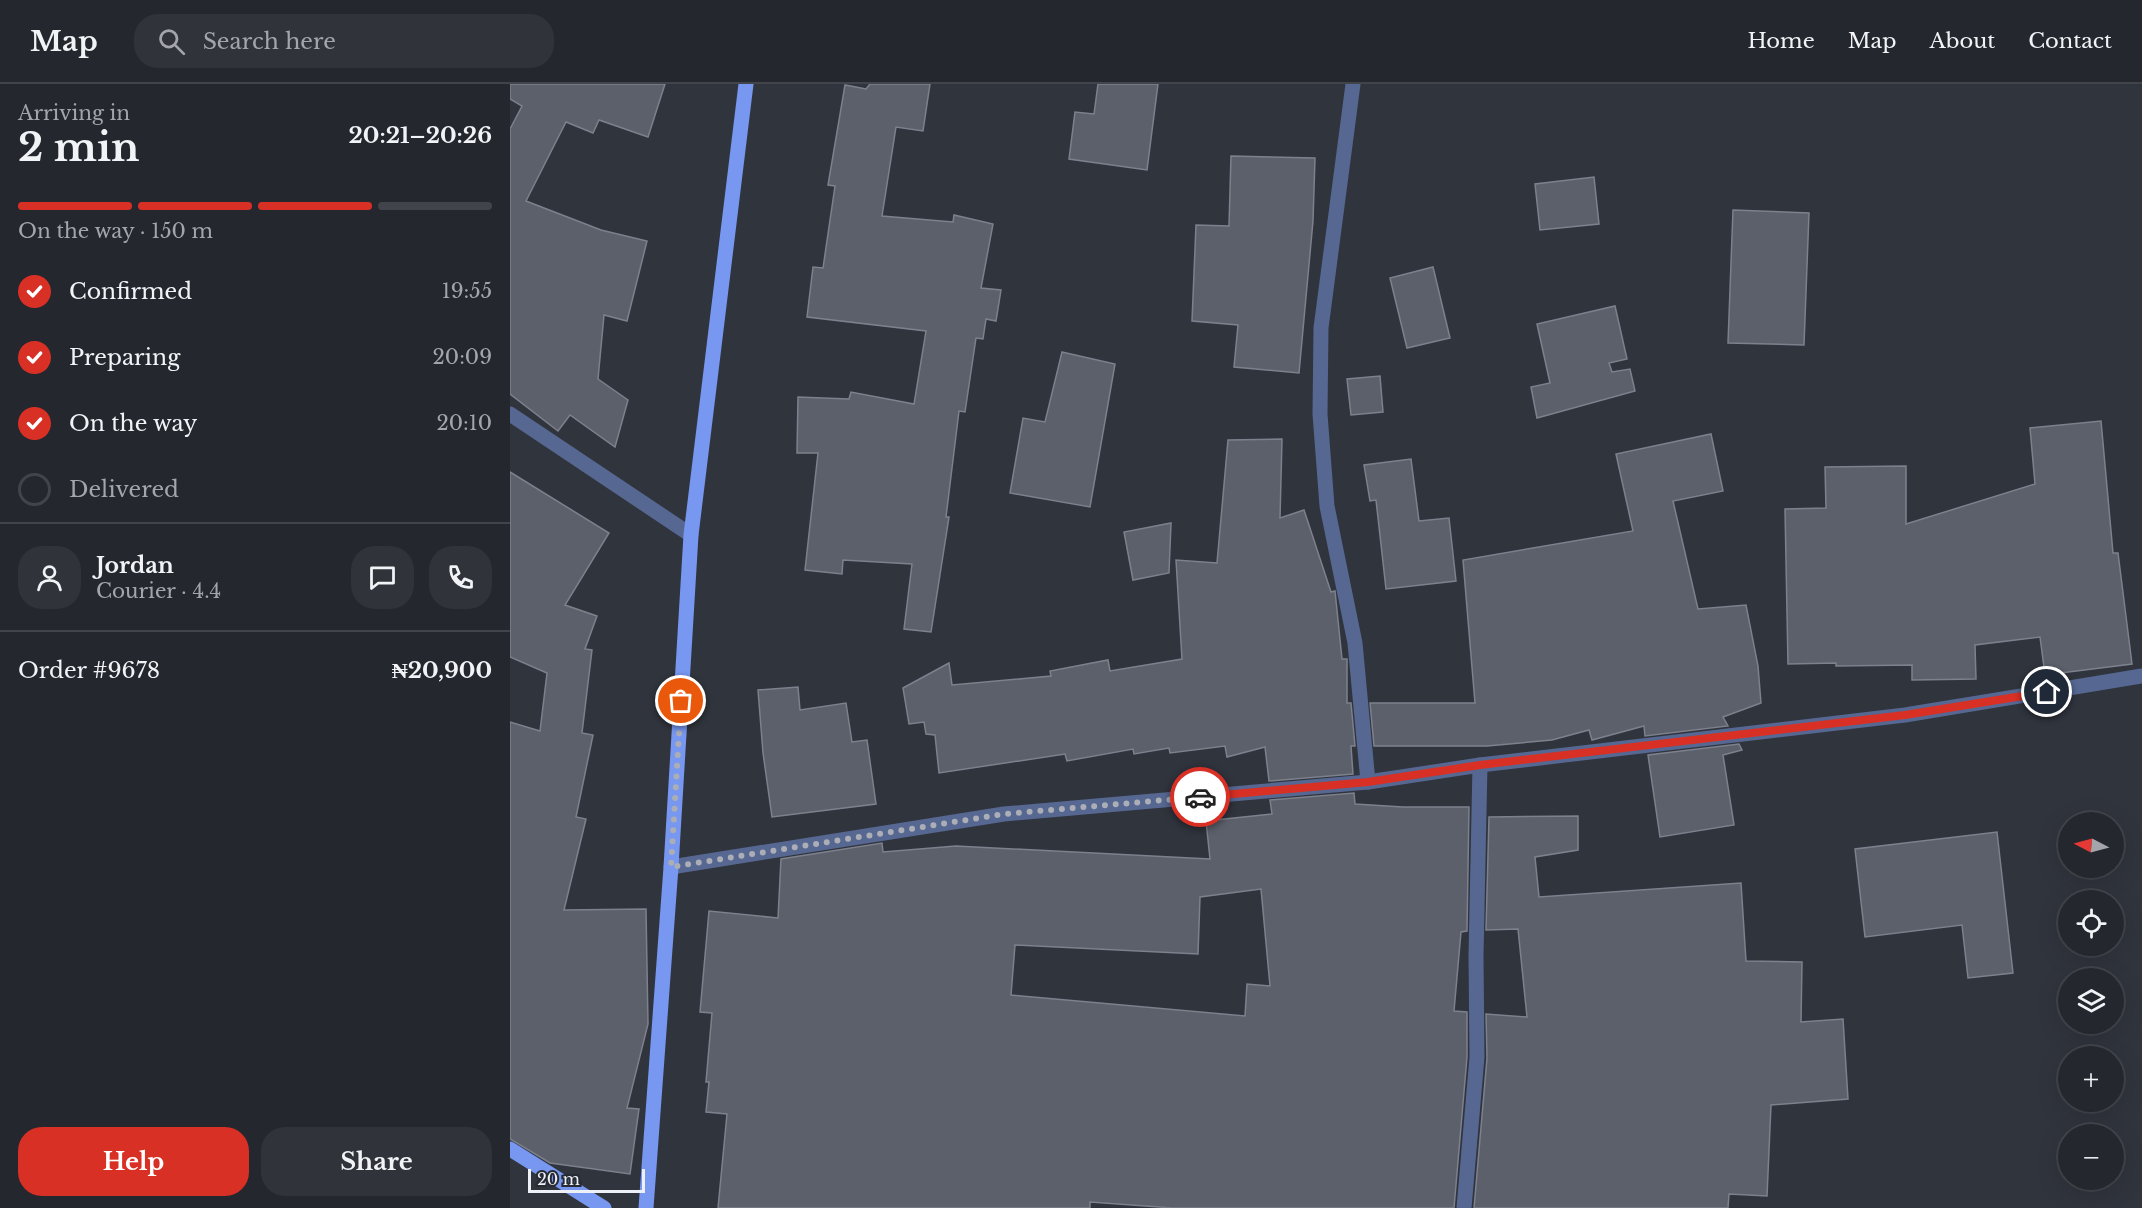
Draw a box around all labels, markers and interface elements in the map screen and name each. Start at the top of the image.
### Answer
search box [134,14,554,68]
text: Map [30,24,98,59]
icon: search [155,25,188,58]
text: Search here [203,28,336,55]
text: Home [1748,28,1815,54]
text: Map [1848,28,1896,54]
text: About [1929,28,1995,54]
text: Contact [2028,28,2112,54]
text: Arriving in [18,101,130,125]
text: 20:21–20:26 [349,122,492,149]
text: 2 min [18,123,139,172]
text: On the way · 150 m [18,219,213,243]
icon: check [18,275,51,308]
text: Confirmed [69,278,192,305]
text: 19:55 [442,279,492,303]
icon: check [18,341,51,374]
text: Preparing [69,344,180,371]
text: 20:09 [433,345,492,369]
icon: check [18,407,51,440]
text: On the way [69,410,197,437]
text: 20:10 [437,411,492,435]
text: Delivered [69,476,179,503]
button: person [18,546,81,609]
button: chat [351,546,414,609]
button: phone [429,546,492,609]
text: Jordan [96,552,174,579]
text: Courier · 4.4 [96,579,221,603]
text: Order #9678 [18,657,160,684]
text: ₦20,900 [392,657,492,684]
pin [2021,666,2072,717]
pin [655,675,706,726]
icon: home [2030,675,2063,708]
icon: bag [664,684,697,717]
courier [1170,767,1230,827]
icon: car [1184,781,1217,814]
north arrow [2058,812,2124,878]
map controls [2058,812,2124,1190]
button: locate [2058,890,2124,956]
button: layers [2058,968,2124,1034]
button: + [2058,1046,2124,1112]
button: − [2058,1124,2124,1190]
button: Help [18,1127,249,1196]
button: Share [261,1127,492,1196]
scale bar [528,1166,645,1194]
text: 20 m [537,1169,580,1189]

